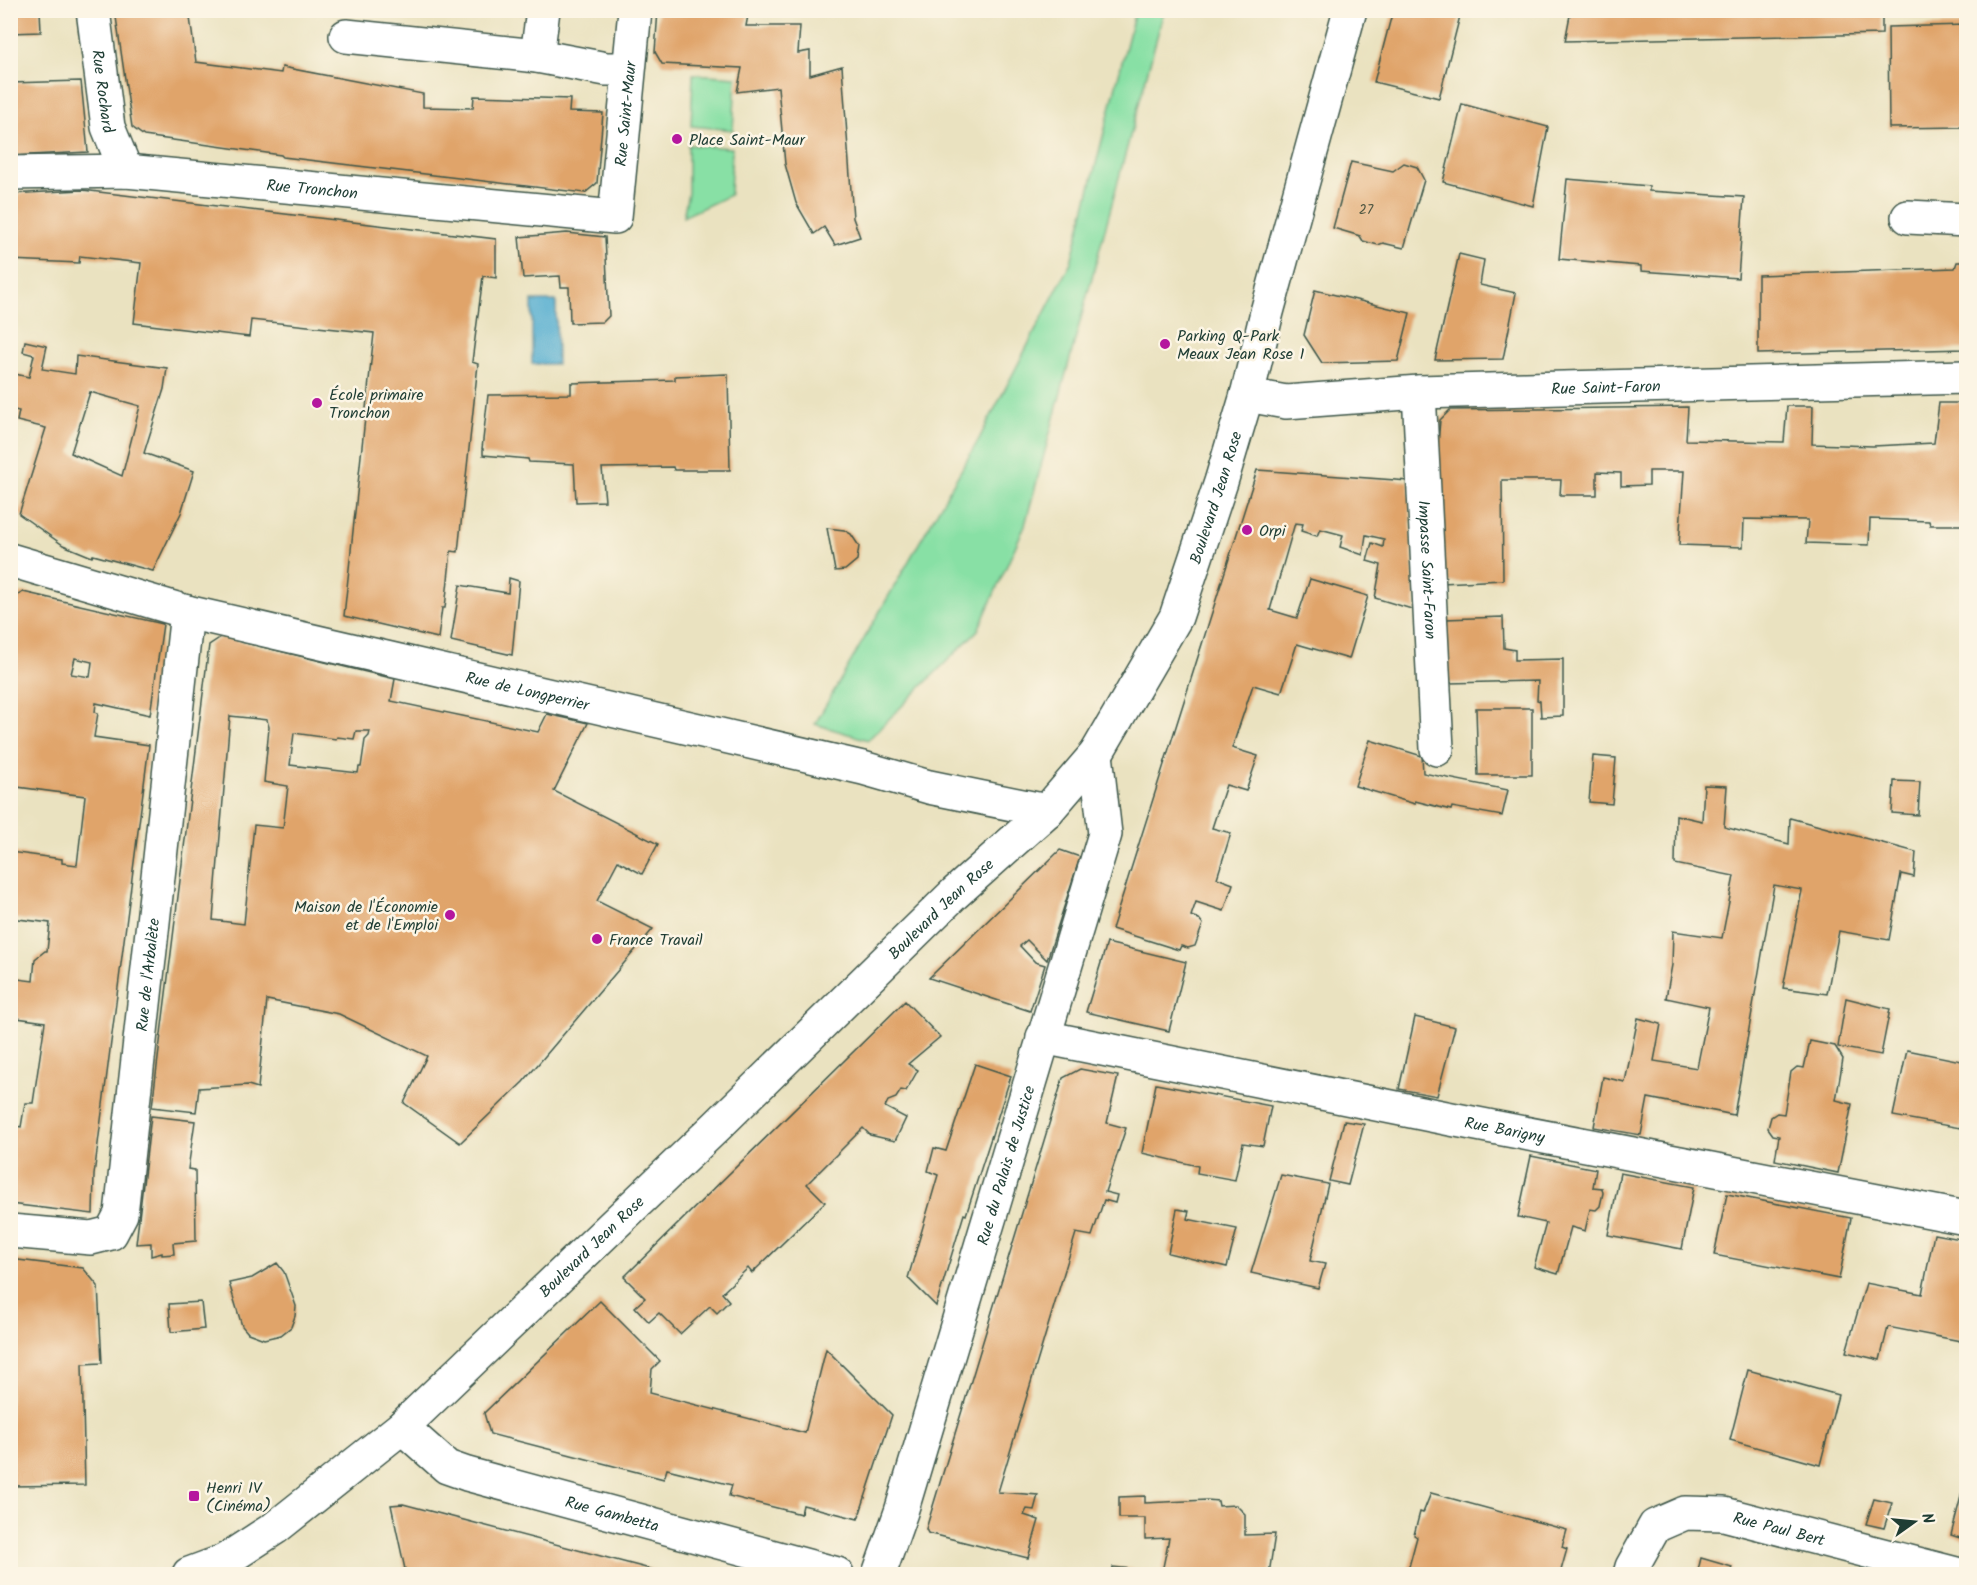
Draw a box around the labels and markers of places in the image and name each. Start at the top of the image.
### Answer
place label: Place Saint-Maur [689,128,807,153]
marker: Place Saint-Maur [670,132,684,146]
place label: Parking Q-Park Meaux Jean Rose 1 [1177,324,1304,367]
marker: Parking Q-Park Meaux Jean Rose 1 [1158,337,1172,351]
place label: École primaire Tronchon [329,383,424,426]
marker: École primaire Tronchon [310,396,324,410]
place label: Orpi [1259,519,1287,544]
marker: Orpi [1240,523,1254,537]
place label: Maison de l'Économie et de l'Emploi [294,895,439,938]
marker: Maison de l'Économie et de l'Emploi [443,908,457,922]
place label: France Travail [609,928,703,953]
marker: France Travail [590,932,604,946]
place label: Henri IV (Cinéma) [206,1476,271,1519]
marker: Henri IV (Cinéma) [187,1489,201,1503]

